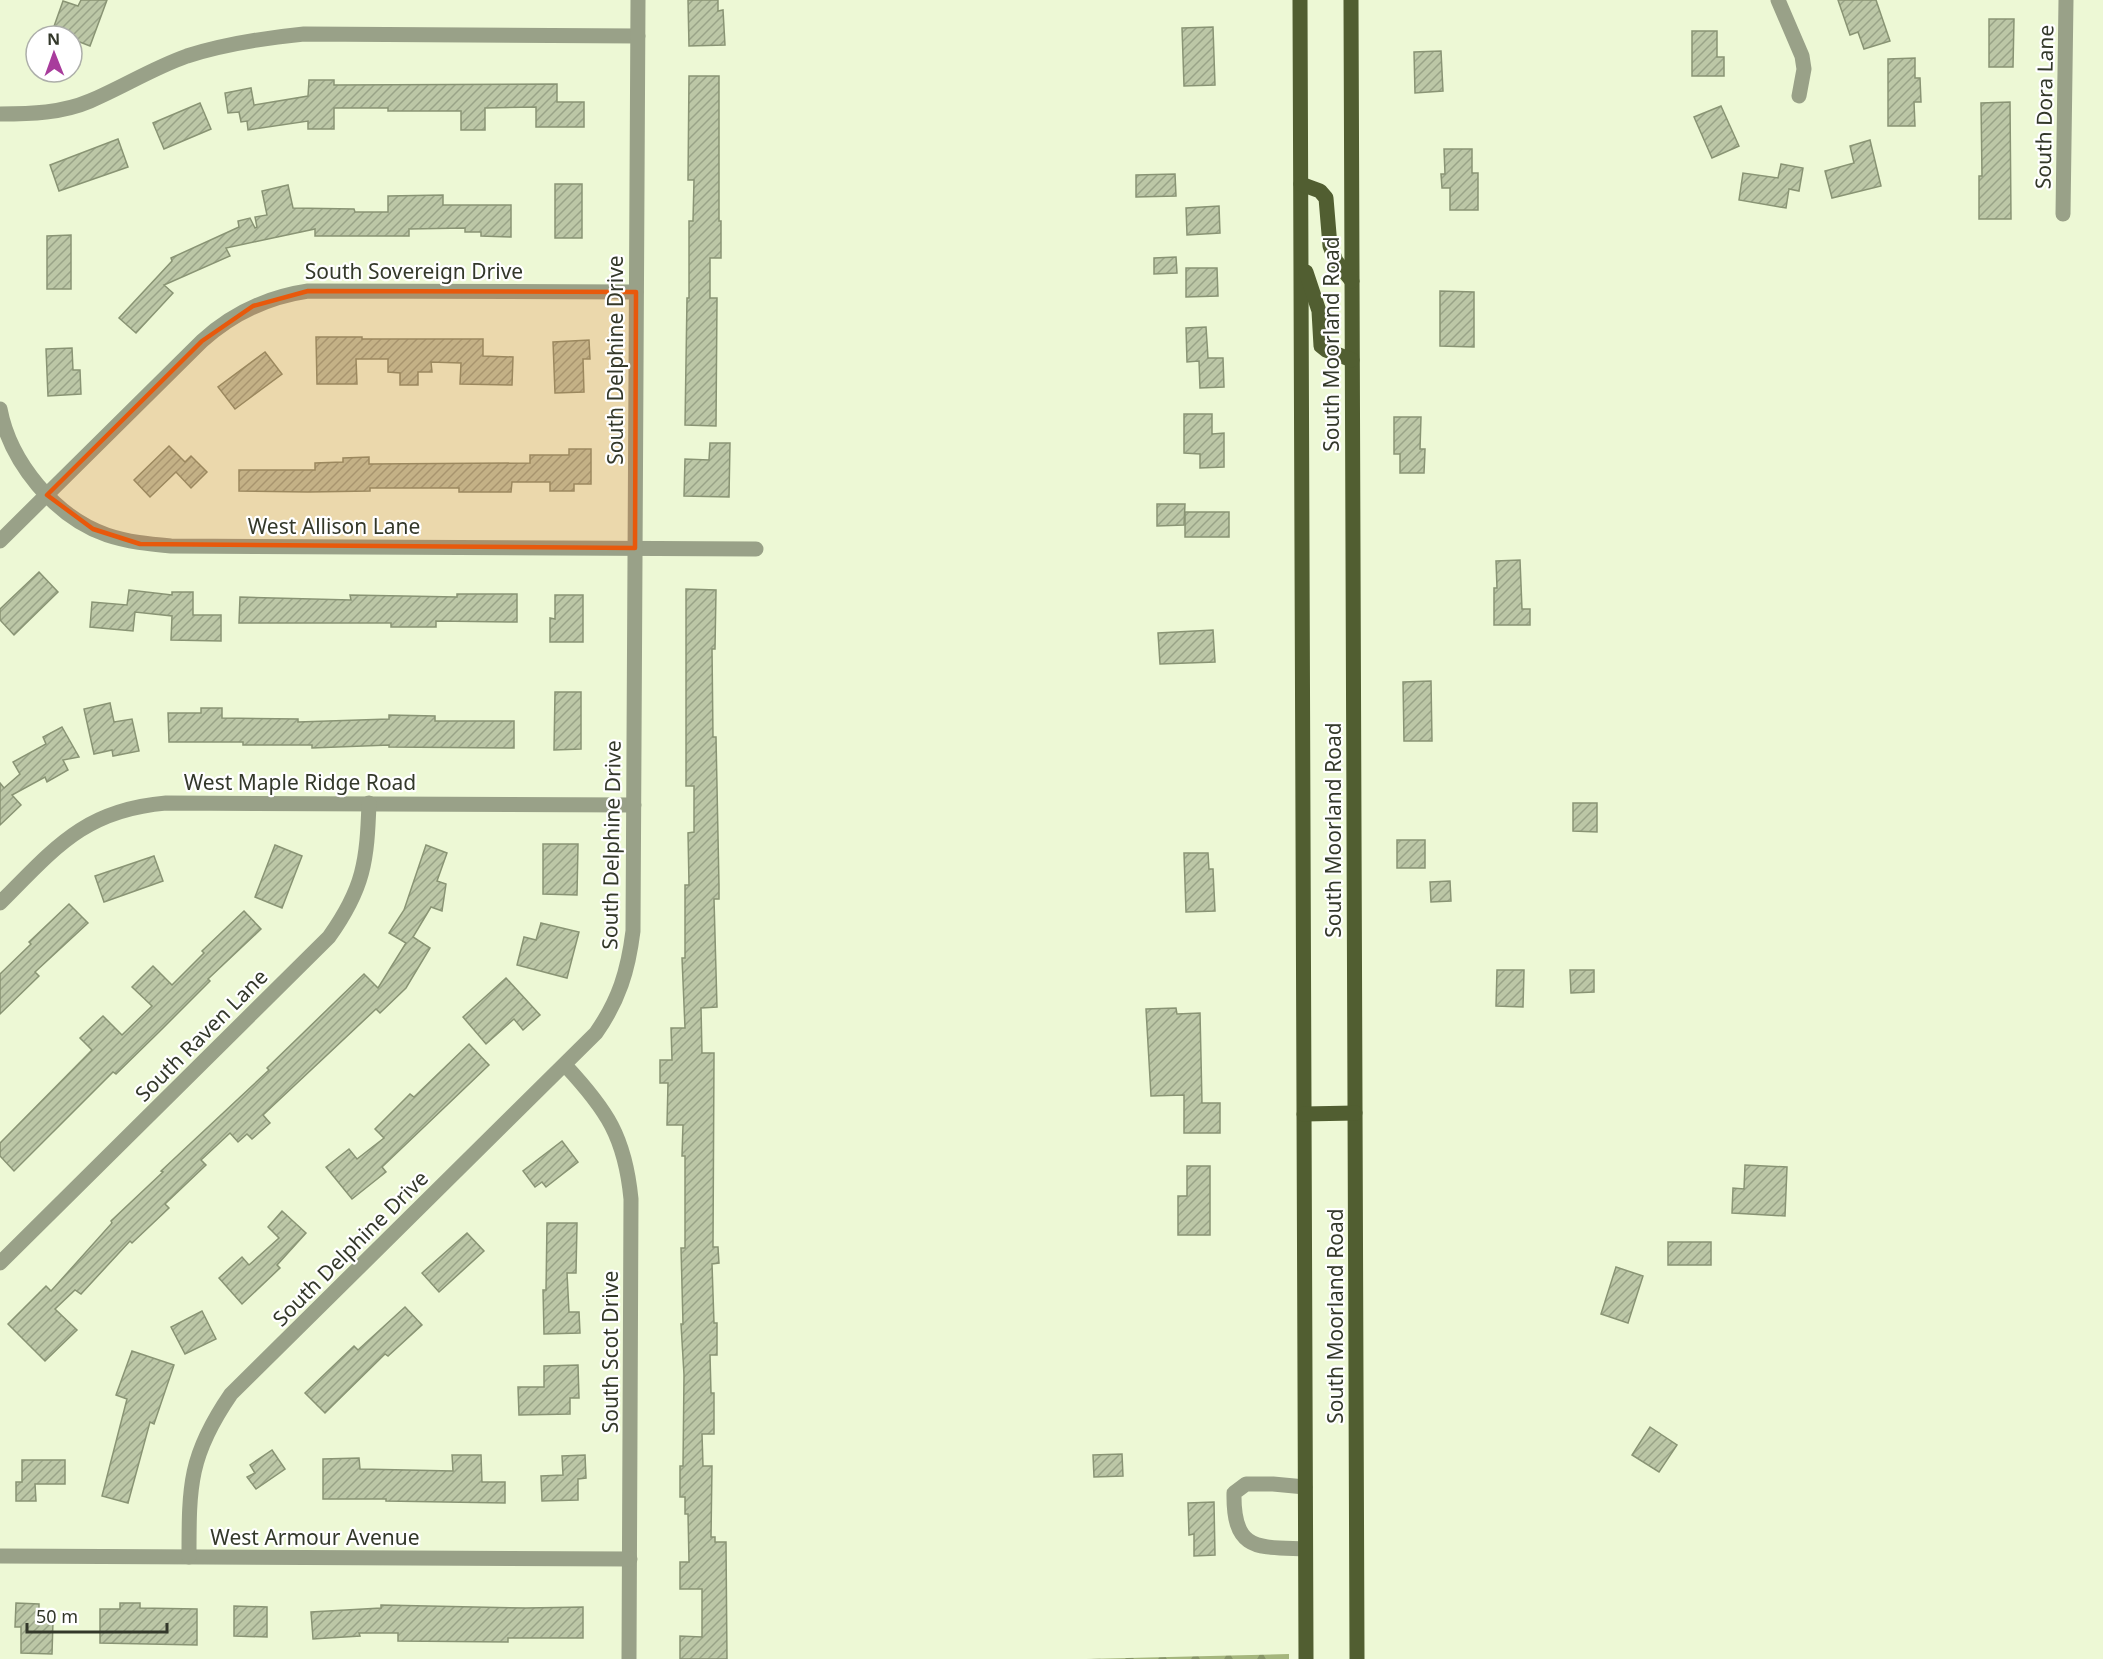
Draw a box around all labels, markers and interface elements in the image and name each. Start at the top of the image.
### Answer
north arrow [24,24,84,84]
street label: South Dora Lane [2029,25,2059,189]
text: N [47,28,60,50]
street label: South Moorland Road [1317,236,1345,452]
street label: South Delphine Drive [601,255,629,465]
street label: South Sovereign Drive [305,257,523,285]
street label: West Allison Lane [248,512,420,540]
street label: South Moorland Road [1319,722,1347,938]
street label: South Delphine Drive [595,740,627,950]
street label: West Maple Ridge Road [184,768,416,796]
street label: South Raven Lane [129,963,273,1107]
street label: South Delphine Drive [266,1164,434,1332]
street label: South Moorland Road [1321,1208,1349,1424]
street label: South Scot Drive [596,1271,624,1433]
street label: West Armour Avenue [210,1523,420,1551]
scale bar [27,1596,166,1634]
text: 50 m [36,1604,78,1628]

